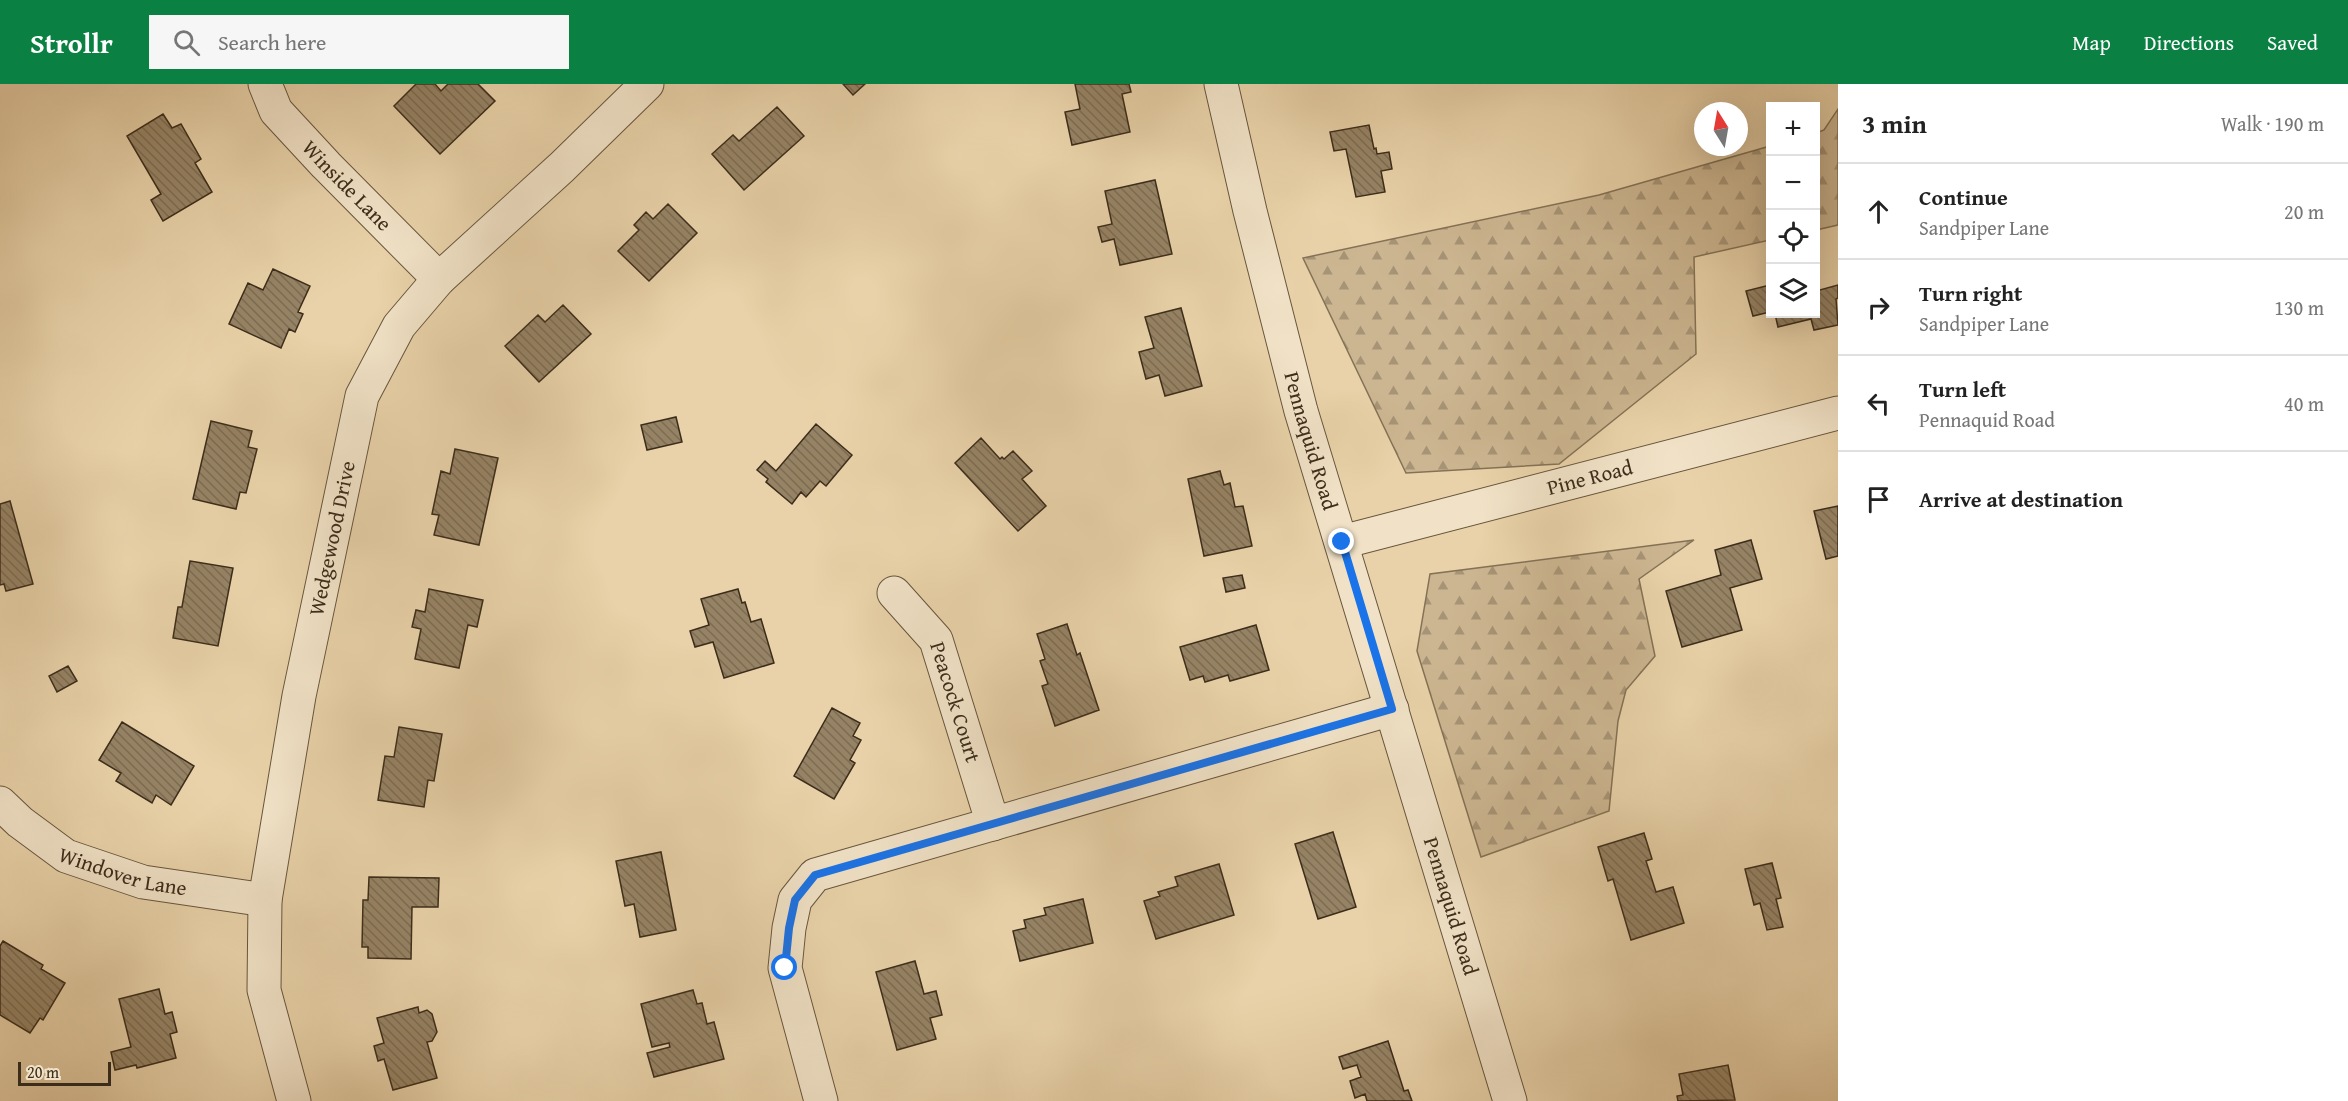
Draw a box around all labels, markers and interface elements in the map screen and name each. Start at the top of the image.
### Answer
search box [149,15,569,69]
text: Strollr [30,22,113,63]
icon: search [170,26,203,59]
text: Search here [218,26,326,58]
text: Map [2072,27,2111,58]
text: Directions [2144,27,2234,58]
text: Saved [2267,27,2318,58]
north arrow [1694,102,1748,156]
map controls [1766,102,1820,318]
button: + [1766,102,1820,156]
text: 3 min [1862,104,1927,143]
text: Walk · 190 m [2221,109,2324,138]
street label: Winside Lane [295,133,399,238]
button: − [1766,156,1820,210]
text: Continue [1919,181,2008,213]
icon: ahead [1862,195,1895,228]
text: 20 m [2284,197,2324,226]
button: locate [1766,210,1820,264]
text: Sandpiper Lane [1919,213,2049,242]
button: layers [1766,264,1820,318]
text: Turn right [1919,277,2022,309]
icon: right [1862,291,1895,324]
text: 130 m [2274,293,2324,322]
text: Sandpiper Lane [1919,309,2049,338]
street label: Pennaquid Road [1277,368,1346,514]
text: Turn left [1919,373,2006,405]
icon: left [1862,387,1895,420]
text: 40 m [2284,389,2324,418]
text: Pennaquid Road [1919,405,2055,434]
street label: Pine Road [1543,451,1637,503]
street label: Wedgewood Drive [300,458,363,618]
icon: arrive [1862,483,1895,516]
text: Arrive at destination [1919,483,2123,515]
route end [1328,528,1354,554]
street label: Peacock Court [922,638,989,767]
street label: Pennaquid Road [1416,833,1487,980]
street label: Windover Lane [55,839,189,903]
route start [771,954,797,980]
scale bar [18,1059,111,1086]
text: 20 m [27,1060,59,1084]

